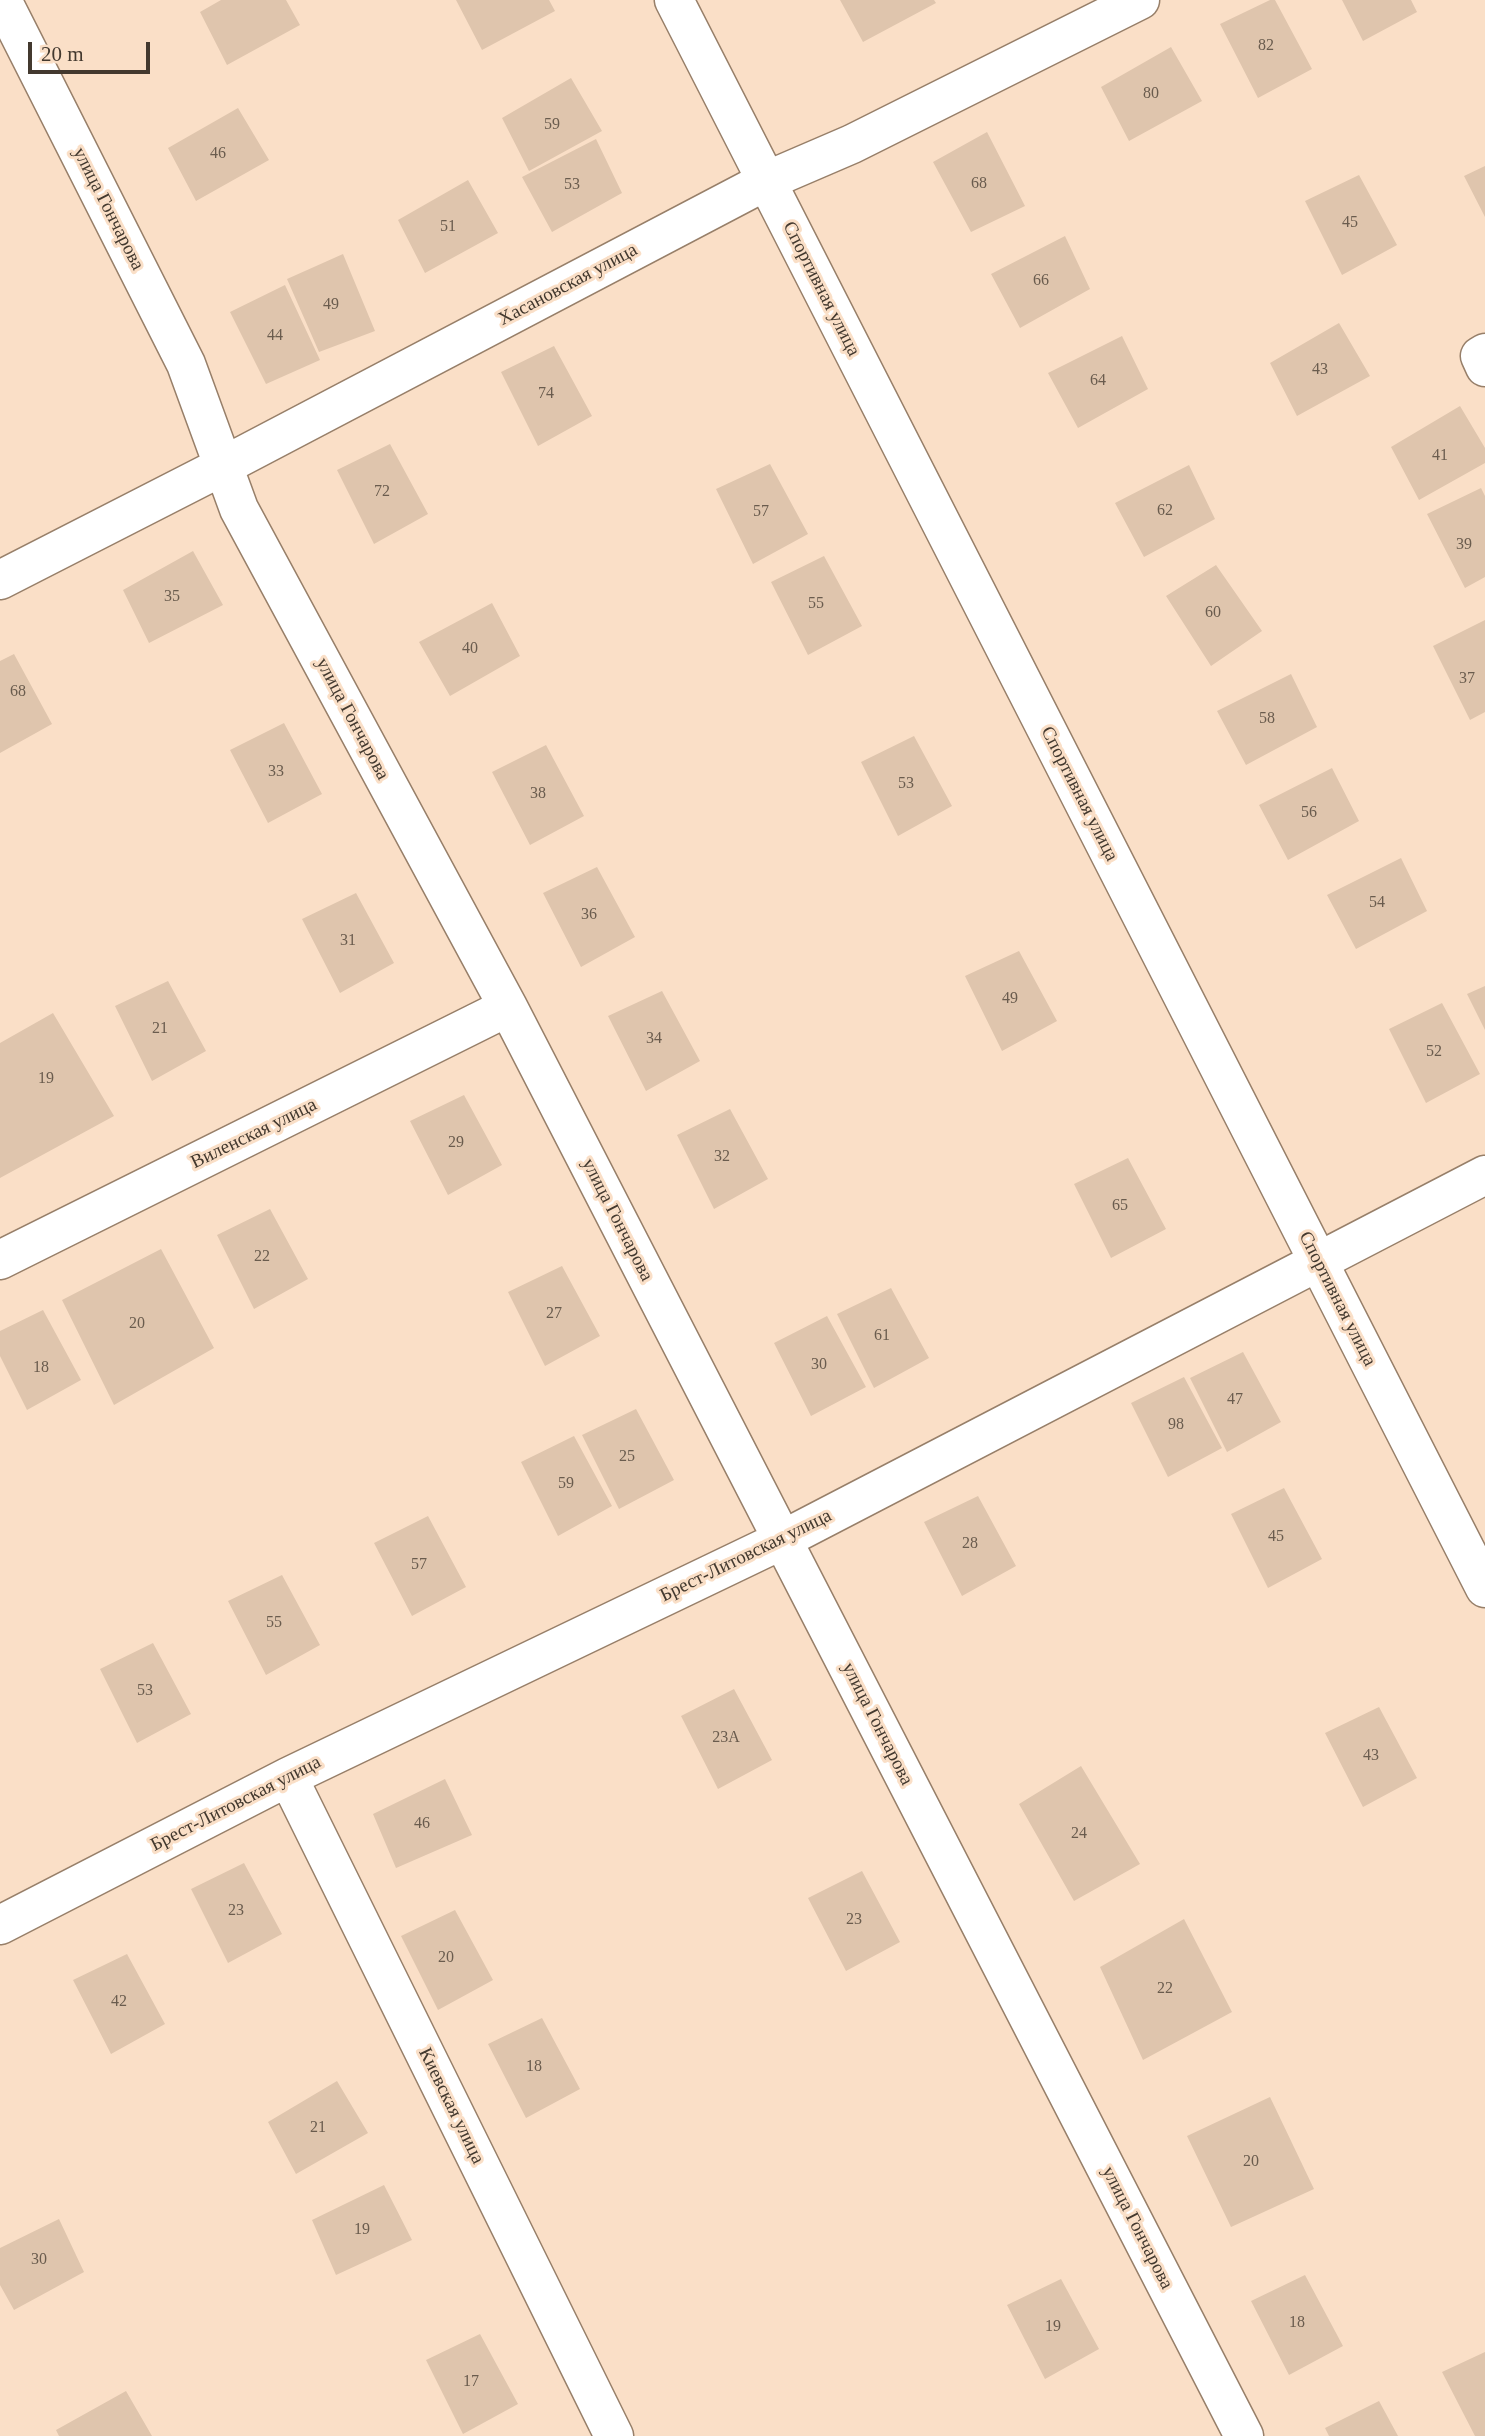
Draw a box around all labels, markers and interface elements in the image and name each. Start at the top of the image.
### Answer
scale bar [32,28,154,72]
house number: 82 [1258,36,1274,56]
text: 20 m [41,42,84,66]
house number: 80 [1143,84,1159,104]
house number: 59 [544,115,560,135]
street label: улица Гончарова [67,144,149,274]
house number: 46 [210,144,226,164]
house number: 68 [971,174,987,194]
house number: 53 [564,175,580,195]
house number: 45 [1342,213,1358,233]
house number: 51 [440,217,456,237]
street label: Спортивная улица [777,218,865,360]
street label: Хасановская улица [495,239,641,331]
house number: 66 [1033,271,1049,291]
house number: 49 [323,295,339,315]
house number: 44 [267,326,283,346]
house number: 43 [1312,360,1328,380]
house number: 64 [1090,371,1106,391]
house number: 74 [538,384,554,404]
house number: 41 [1432,446,1448,466]
house number: 72 [374,482,390,502]
house number: 62 [1157,501,1173,521]
house number: 57 [753,502,769,522]
house number: 39 [1456,535,1472,555]
house number: 35 [164,587,180,607]
house number: 55 [808,594,824,614]
house number: 60 [1205,603,1221,623]
house number: 40 [462,639,478,659]
street label: улица Гончарова [310,654,394,784]
house number: 37 [1459,669,1475,689]
house number: 68 [10,682,26,702]
house number: 58 [1259,709,1275,729]
street label: Спортивная улица [1035,723,1123,865]
house number: 33 [268,762,284,782]
house number: 53 [898,774,914,794]
house number: 38 [530,784,546,804]
house number: 56 [1301,803,1317,823]
house number: 54 [1369,893,1385,913]
house number: 36 [581,905,597,925]
house number: 31 [340,931,356,951]
house number: 49 [1002,989,1018,1009]
house number: 21 [152,1019,168,1039]
house number: 34 [646,1029,662,1049]
house number: 52 [1426,1042,1442,1062]
house number: 19 [38,1069,54,1089]
street label: Виленская улица [187,1094,321,1174]
house number: 29 [448,1133,464,1153]
house number: 32 [714,1147,730,1167]
street label: улица Гончарова [576,1155,658,1285]
house number: 65 [1112,1196,1128,1216]
street label: Спортивная улица [1293,1228,1381,1370]
house number: 22 [254,1247,270,1267]
house number: 27 [546,1304,562,1324]
house number: 20 [129,1314,145,1334]
house number: 61 [874,1326,890,1346]
house number: 30 [811,1355,827,1375]
house number: 18 [33,1358,49,1378]
house number: 47 [1227,1390,1243,1410]
house number: 98 [1168,1415,1184,1435]
house number: 25 [619,1447,635,1467]
house number: 59 [558,1474,574,1494]
street label: Брест-Литовская улица [656,1505,836,1607]
house number: 45 [1268,1527,1284,1547]
house number: 28 [962,1534,978,1554]
house number: 57 [411,1555,427,1575]
house number: 55 [266,1613,282,1633]
street label: улица Гончарова [836,1659,918,1789]
house number: 53 [137,1681,153,1701]
house number: 23А [712,1728,740,1748]
house number: 43 [1363,1746,1379,1766]
street label: Брест-Литовская улица [147,1751,325,1857]
house number: 46 [414,1814,430,1834]
house number: 24 [1071,1824,1087,1844]
house number: 23 [228,1901,244,1921]
house number: 23 [846,1910,862,1930]
house number: 20 [438,1948,454,1968]
house number: 22 [1157,1979,1173,1999]
house number: 42 [111,1992,127,2012]
street label: Киевская улица [413,2044,489,2168]
house number: 18 [526,2057,542,2077]
house number: 21 [310,2118,326,2138]
house number: 20 [1243,2152,1259,2172]
street label: улица Гончарова [1096,2163,1178,2293]
house number: 19 [354,2220,370,2240]
house number: 30 [31,2250,47,2270]
house number: 18 [1289,2313,1305,2333]
house number: 19 [1045,2317,1061,2337]
house number: 17 [463,2372,479,2392]

